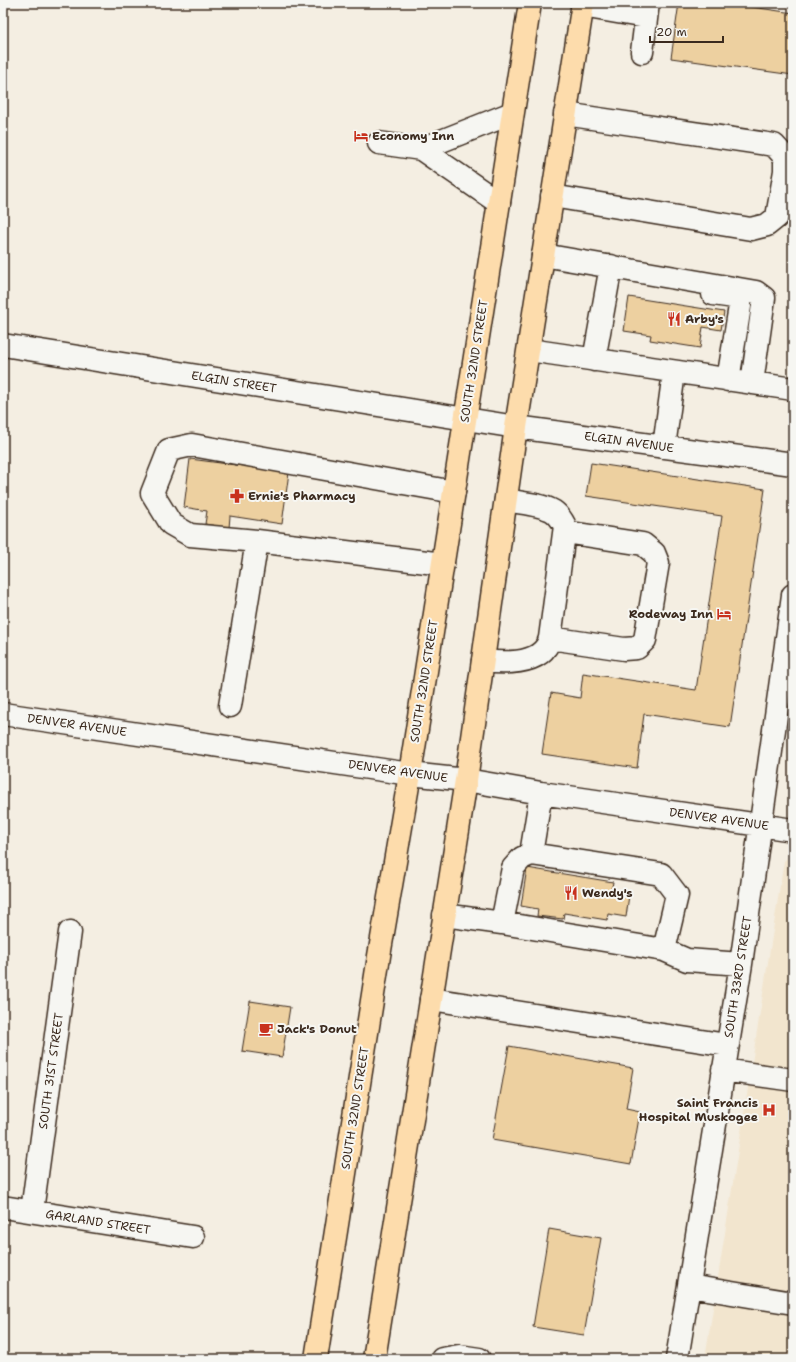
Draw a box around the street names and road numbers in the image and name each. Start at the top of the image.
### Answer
street label: SOUTH 32ND STREET [456,298,492,424]
street label: ELGIN STREET [190,367,278,397]
street label: ELGIN AVENUE [583,428,675,456]
street label: SOUTH 32ND STREET [406,618,442,744]
street label: DENVER AVENUE [26,710,128,740]
street label: DENVER AVENUE [347,756,449,786]
street label: DENVER AVENUE [668,804,770,834]
street label: SOUTH 33RD STREET [720,914,756,1039]
street label: SOUTH 31ST STREET [35,1011,67,1130]
street label: SOUTH 32ND STREET [337,1045,373,1171]
street label: GARLAND STREET [44,1206,152,1238]

